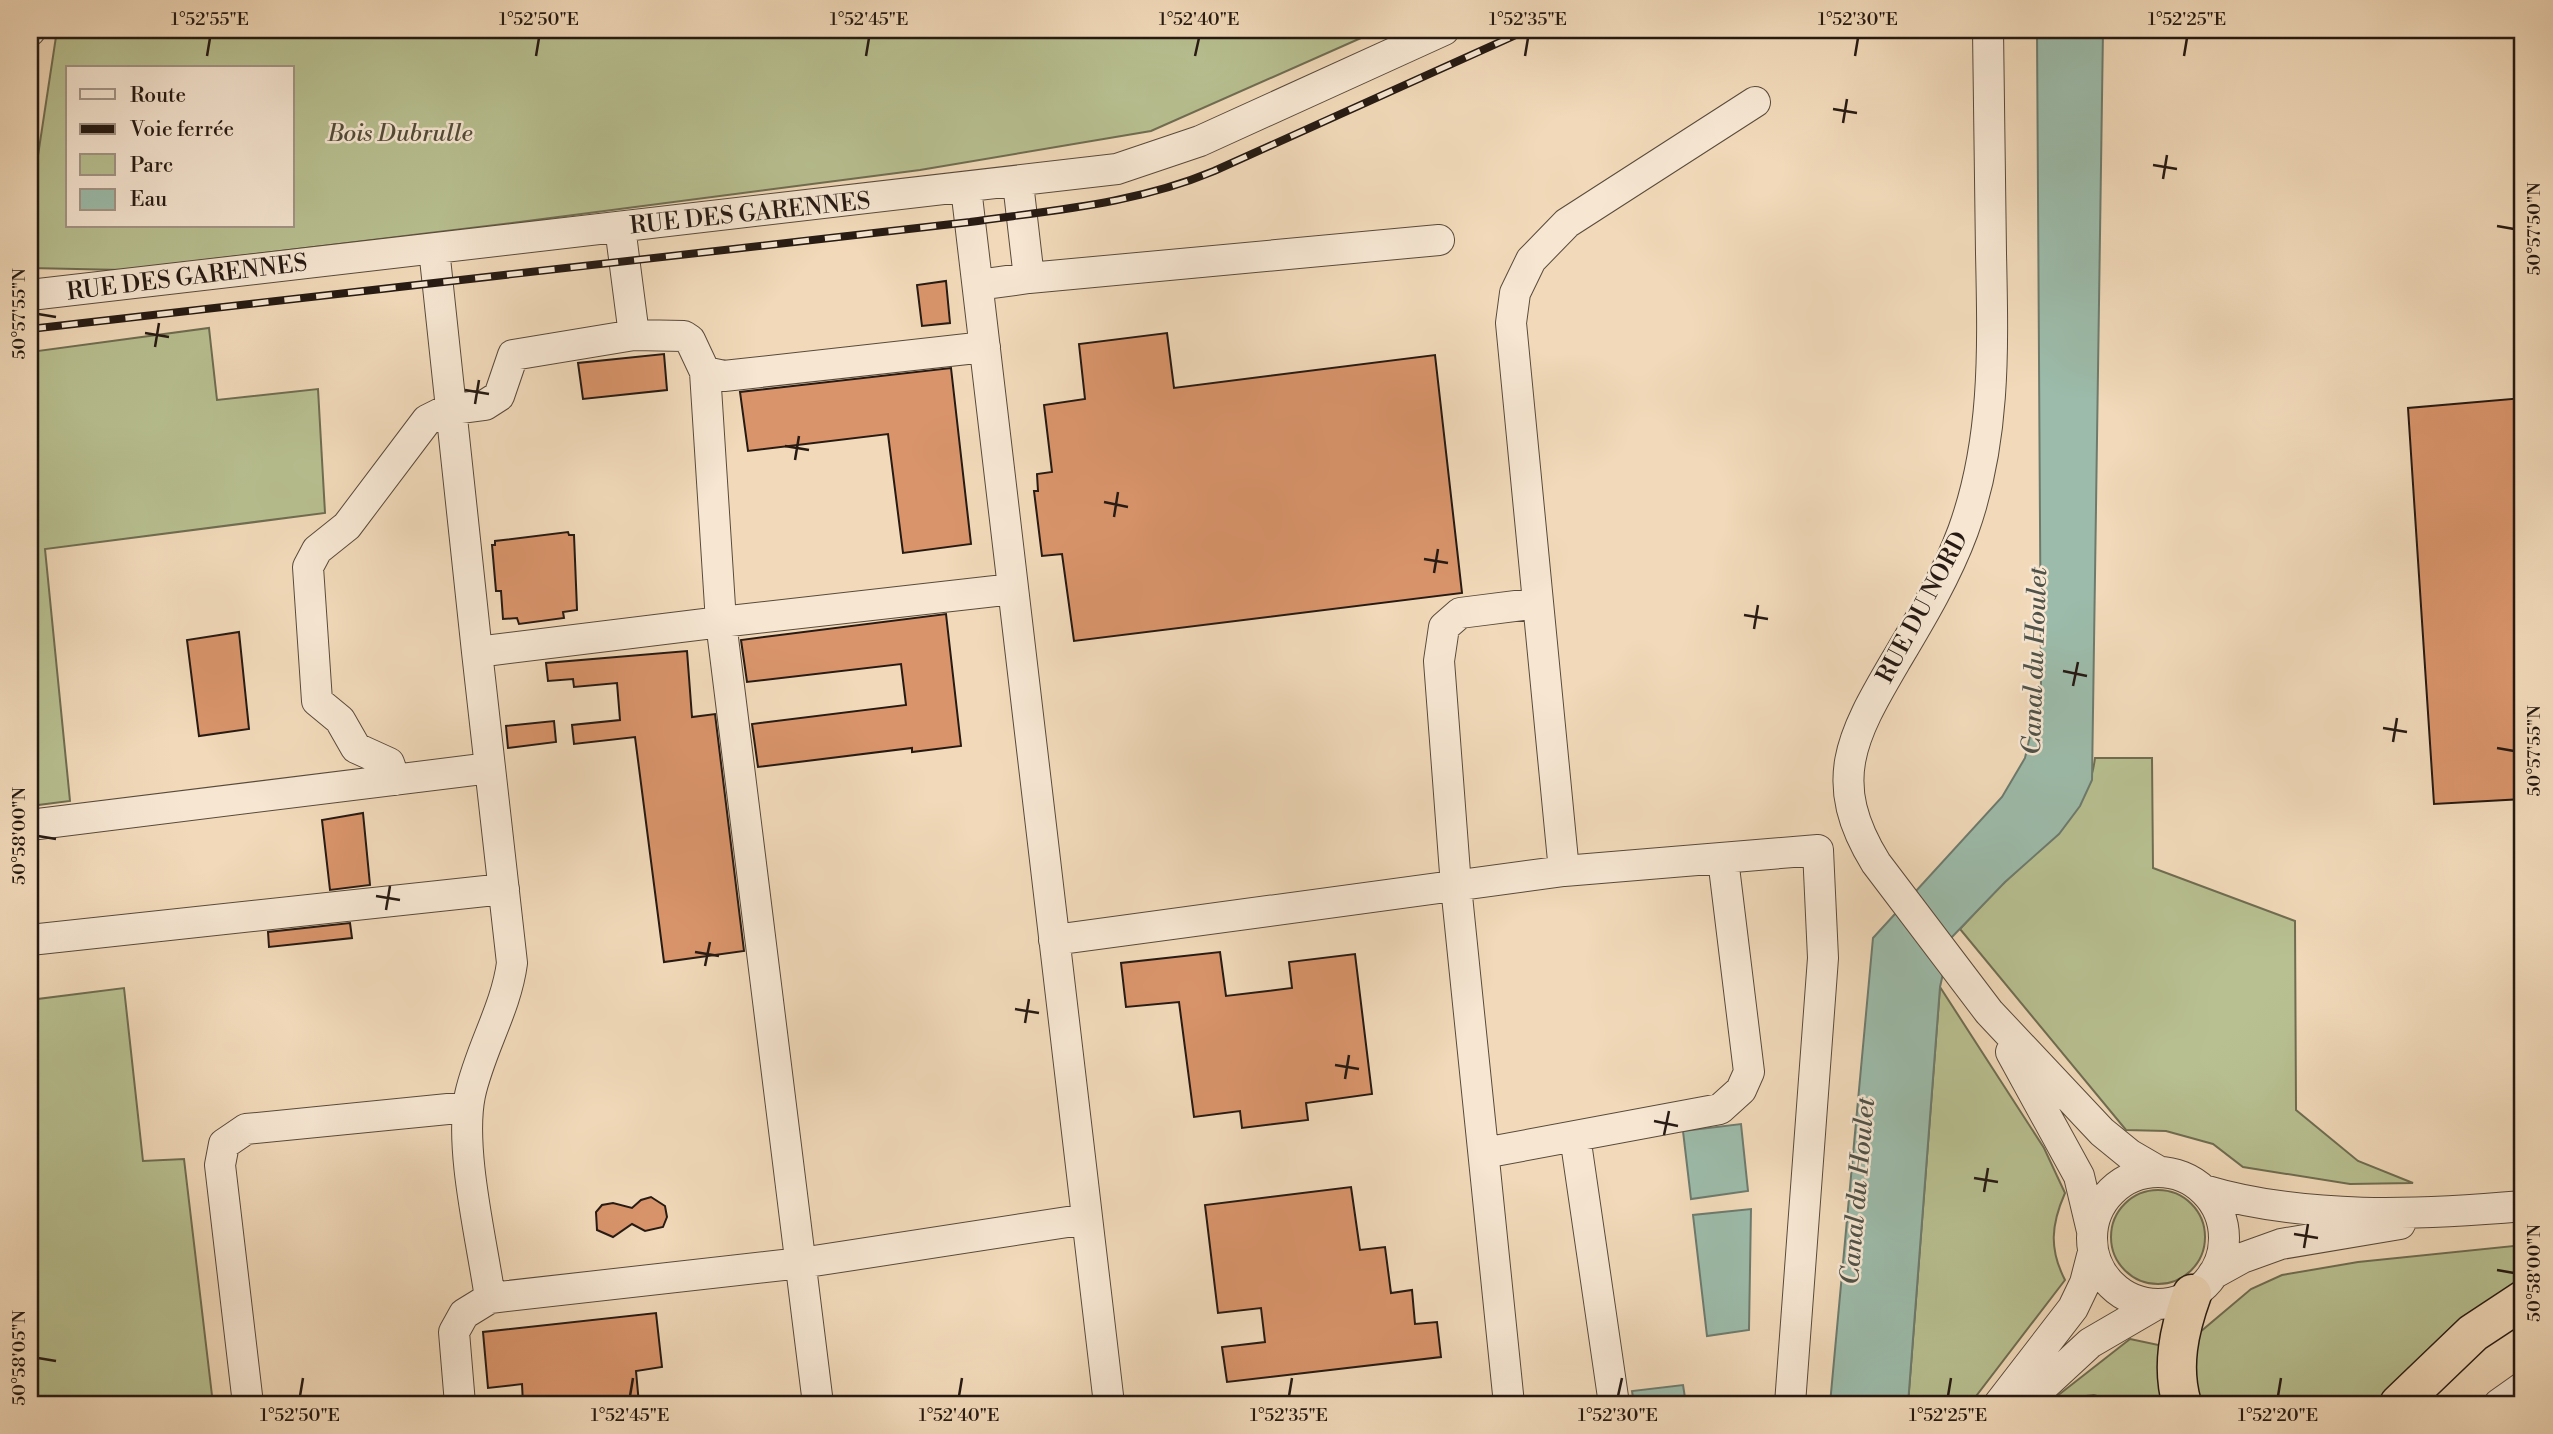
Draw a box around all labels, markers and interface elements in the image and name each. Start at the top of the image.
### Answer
text: 1°52'55"E [171,8,249,31]
text: 1°52'50"E [499,8,579,31]
text: 1°52'45"E [830,8,908,31]
text: 1°52'40"E [1159,8,1239,31]
text: 1°52'35"E [1489,8,1567,31]
text: 1°52'30"E [1818,8,1898,31]
text: 1°52'25"E [2148,8,2226,31]
legend [66,66,294,228]
text: Route [130,83,186,109]
text: Voie ferrée [129,117,234,143]
park label: Bois Dubrulle [326,119,473,149]
text: Parc [130,153,173,179]
text: 50°57'50"N [2523,182,2546,276]
street label: RUE DES GARENNES [628,186,872,242]
text: Eau [130,187,167,213]
street label: RUE DES GARENNES [65,248,309,308]
text: 50°57'55"N [8,268,31,360]
street label: RUE DU NORD [1870,527,1975,688]
water label: Canal du Houlet [2016,566,2054,756]
text: 50°57'55"N [2523,705,2546,797]
text: 50°58'00"N [8,787,31,885]
water label: Canal du Houlet [1834,1096,1882,1286]
text: 50°58'00"N [2523,1224,2546,1322]
text: 50°58'05"N [8,1310,31,1406]
text: 1°52'50"E [260,1404,340,1427]
text: 1°52'45"E [591,1404,669,1427]
text: 1°52'40"E [919,1404,999,1427]
text: 1°52'35"E [1250,1404,1328,1427]
text: 1°52'30"E [1578,1404,1658,1427]
text: 1°52'25"E [1909,1404,1987,1427]
text: 1°52'20"E [2238,1404,2318,1427]

